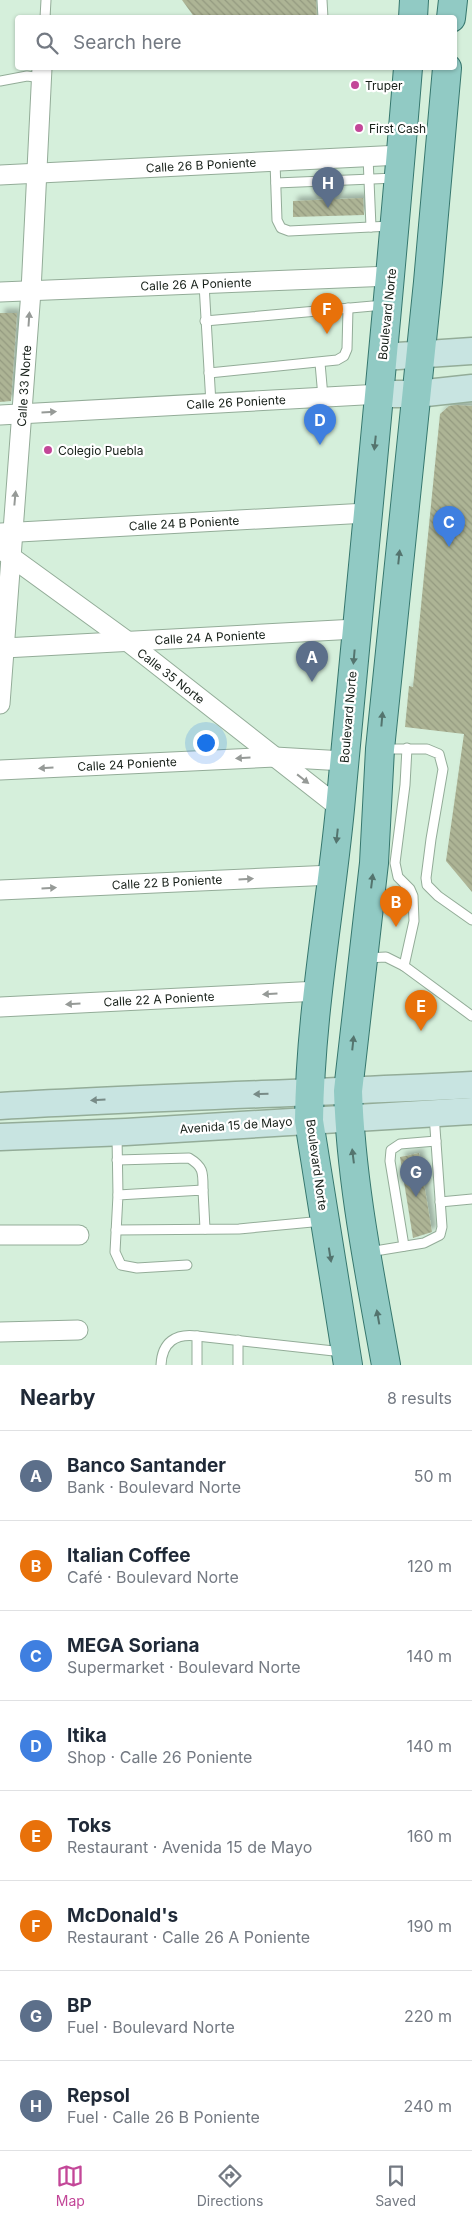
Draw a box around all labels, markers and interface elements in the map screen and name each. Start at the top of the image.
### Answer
search box [15,15,457,70]
icon: search [33,29,61,57]
text: Search here [73,31,182,54]
place label: Truper [365,78,403,93]
marker: Truper [349,79,361,91]
place label: First Cash [369,121,426,136]
marker: First Cash [353,122,365,134]
street label: Calle 26 B Poniente [145,155,257,175]
pin: H [312,167,344,208]
street label: Boulevard Norte [375,267,399,361]
street label: Calle 26 A Poniente [140,275,252,293]
pin: F [311,293,343,334]
one-way arrow [25,310,33,326]
street label: Calle 33 Norte [14,345,34,427]
street label: Calle 26 Poniente [186,392,286,412]
pin: D [304,404,336,445]
one-way arrow [41,408,57,416]
one-way arrow [371,435,379,451]
place label: Colegio Puebla [58,443,143,458]
marker: Colegio Puebla [42,444,54,456]
one-way arrow [11,490,19,506]
pin: C [433,506,465,547]
street label: Calle 24 B Poniente [128,513,240,533]
one-way arrow [395,549,403,565]
street label: Calle 24 A Poniente [154,627,266,647]
pin: A [296,641,328,682]
street label: Calle 35 Norte [134,645,208,707]
one-way arrow [350,649,358,665]
street label: Boulevard Norte [337,671,359,763]
one-way arrow [379,711,387,727]
your location [193,730,219,756]
street label: Calle 24 Poniente [77,754,177,774]
one-way arrow [235,755,251,763]
one-way arrow [37,764,53,772]
one-way arrow [296,774,309,785]
one-way arrow [333,828,341,844]
street label: Calle 22 B Poniente [111,872,223,892]
one-way arrow [368,873,376,889]
one-way arrow [238,875,254,883]
one-way arrow [41,883,57,891]
pin: B [380,886,412,927]
street label: Calle 22 A Poniente [103,989,215,1009]
one-way arrow [262,990,278,998]
pin: E [405,990,437,1031]
one-way arrow [65,1000,81,1008]
one-way arrow [349,1034,357,1050]
one-way arrow [253,1091,269,1099]
one-way arrow [90,1097,106,1105]
street label: Avenida 15 de Mayo [179,1114,293,1136]
street label: Boulevard Norte [303,1118,331,1212]
one-way arrow [349,1148,357,1164]
pin: G [400,1156,432,1197]
one-way arrow [327,1248,335,1264]
one-way arrow [373,1309,381,1325]
text: Nearby [20,1385,95,1410]
text: 8 results [387,1388,452,1408]
text: Banco Santander [67,1454,226,1477]
text: A [30,1466,42,1486]
text: 50 m [414,1466,452,1486]
text: Bank · Boulevard Norte [67,1477,241,1497]
text: Italian Coffee [67,1544,191,1567]
text: B [31,1556,41,1576]
text: 120 m [407,1556,452,1576]
text: Café · Boulevard Norte [67,1567,239,1587]
text: MEGA Soriana [67,1634,200,1657]
text: C [30,1646,42,1666]
text: 140 m [407,1646,452,1666]
text: Supermarket · Boulevard Norte [67,1657,301,1677]
text: Itika [67,1724,107,1747]
text: D [30,1736,42,1756]
text: 140 m [407,1736,452,1756]
text: Shop · Calle 26 Poniente [67,1747,252,1767]
text: Toks [67,1814,112,1837]
text: E [31,1826,41,1846]
text: 160 m [407,1826,452,1846]
text: Restaurant · Avenida 15 de Mayo [67,1837,312,1857]
text: McDonald's [67,1904,178,1927]
text: F [31,1916,41,1936]
text: 190 m [407,1916,452,1936]
text: Restaurant · Calle 26 A Poniente [67,1927,310,1947]
text: BP [67,1994,92,2017]
text: G [30,2006,42,2026]
text: 220 m [404,2006,452,2026]
text: Fuel · Boulevard Norte [67,2017,235,2037]
text: Repsol [67,2084,130,2107]
text: H [30,2096,42,2116]
text: 240 m [404,2096,452,2116]
text: Fuel · Calle 26 B Poniente [67,2107,260,2127]
tab: Map [56,2162,85,2209]
tab: Directions [197,2162,263,2209]
tab: Saved [375,2162,416,2209]

